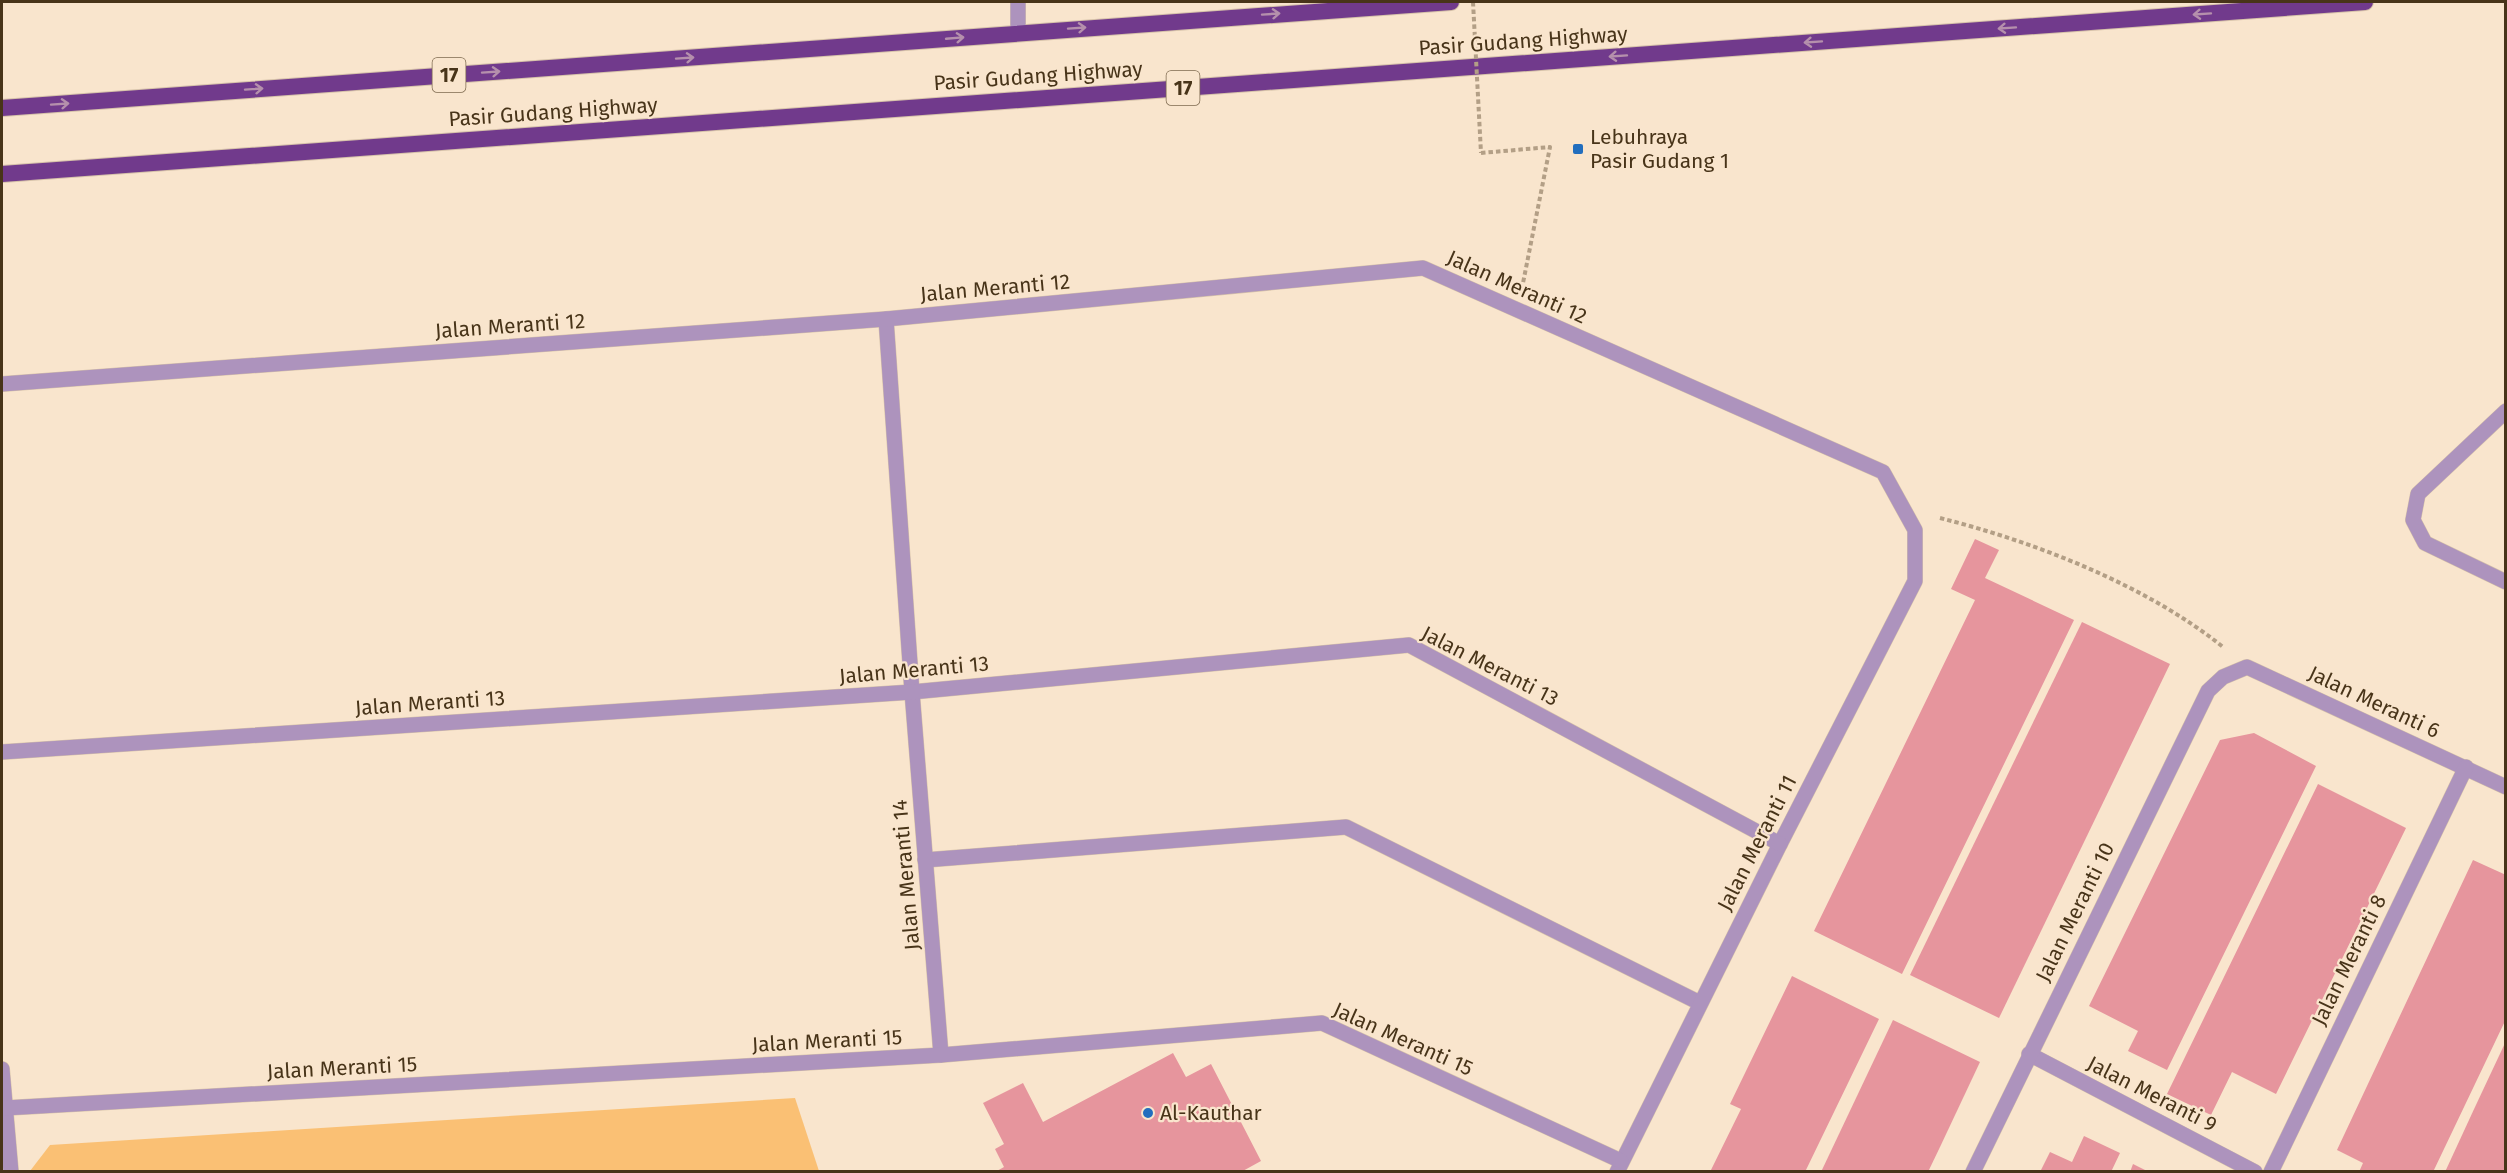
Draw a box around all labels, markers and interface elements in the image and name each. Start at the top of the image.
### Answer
one-way arrow [2192,8,2212,19]
one-way arrow [1261,9,1281,20]
street label: Pasir Gudang Highway [1418,21,1629,61]
one-way arrow [1066,23,1086,34]
one-way arrow [1998,23,2018,34]
one-way arrow [945,32,965,43]
one-way arrow [1803,37,1823,48]
one-way arrow [1609,51,1629,62]
one-way arrow [675,52,695,63]
street label: Pasir Gudang Highway [933,56,1144,96]
road number: 17 [432,58,466,92]
one-way arrow [480,66,500,77]
road number: 17 [1166,71,1200,105]
one-way arrow [244,84,264,95]
street label: Pasir Gudang Highway [448,92,659,132]
one-way arrow [49,98,69,109]
place label: Lebuhraya Pasir Gudang 1 [1590,124,1729,174]
marker: Lebuhraya Pasir Gudang 1 [1571,142,1585,156]
street label: Jalan Meranti 12 [1443,245,1591,329]
street label: Jalan Meranti 12 [919,268,1071,308]
street label: Jalan Meranti 12 [434,308,586,344]
street label: Jalan Meranti 13 [1417,620,1563,712]
street label: Jalan Meranti 13 [838,650,990,690]
street label: Jalan Meranti 6 [2304,660,2444,744]
street label: Jalan Meranti 13 [354,685,506,721]
street label: Jalan Meranti 11 [1712,771,1802,915]
street label: Jalan Meranti 14 [886,799,926,951]
street label: Jalan Meranti 10 [2030,838,2120,986]
street label: Jalan Meranti 8 [2306,890,2392,1030]
street label: Jalan Meranti 15 [1329,997,1477,1081]
street label: Jalan Meranti 15 [751,1024,903,1058]
street label: Jalan Meranti 9 [2083,1050,2221,1138]
street label: Jalan Meranti 15 [266,1051,418,1085]
place label: Al-Kauthar [1160,1100,1262,1126]
marker: Al-Kauthar [1141,1106,1155,1120]

